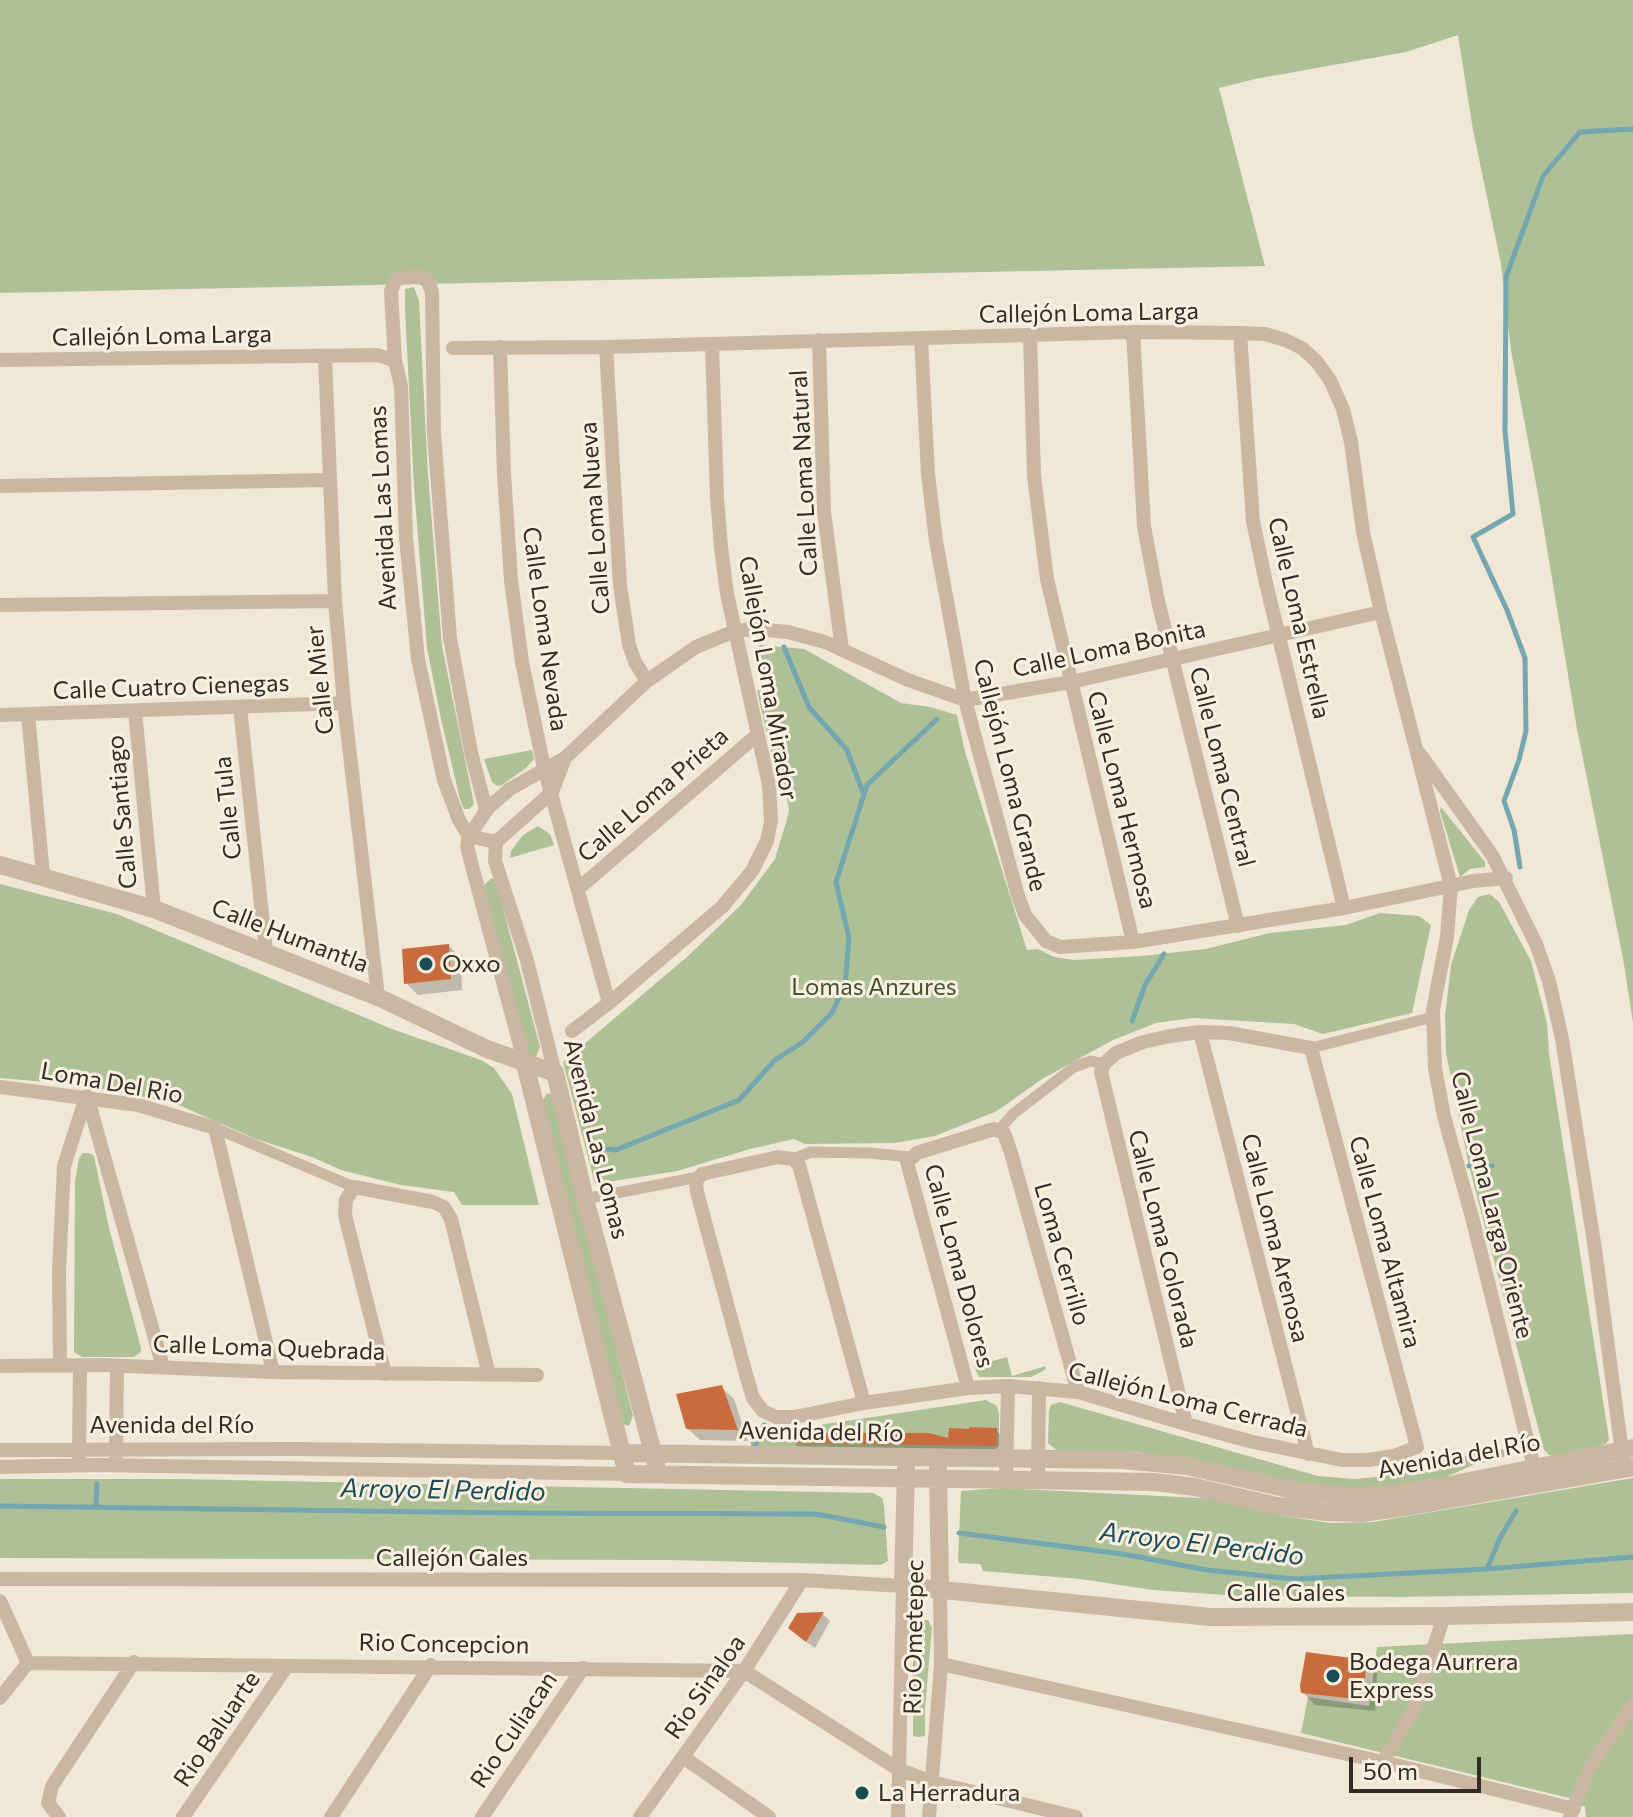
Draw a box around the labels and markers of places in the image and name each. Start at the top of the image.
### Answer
place label: Oxxo [442,950,501,978]
marker: Oxxo [417,955,435,973]
place label: Bodega Aurrera Express [1349,1648,1518,1704]
marker: Bodega Aurrera Express [1324,1667,1342,1685]
place label: La Herradura [878,1779,1020,1807]
marker: La Herradura [853,1784,871,1802]

